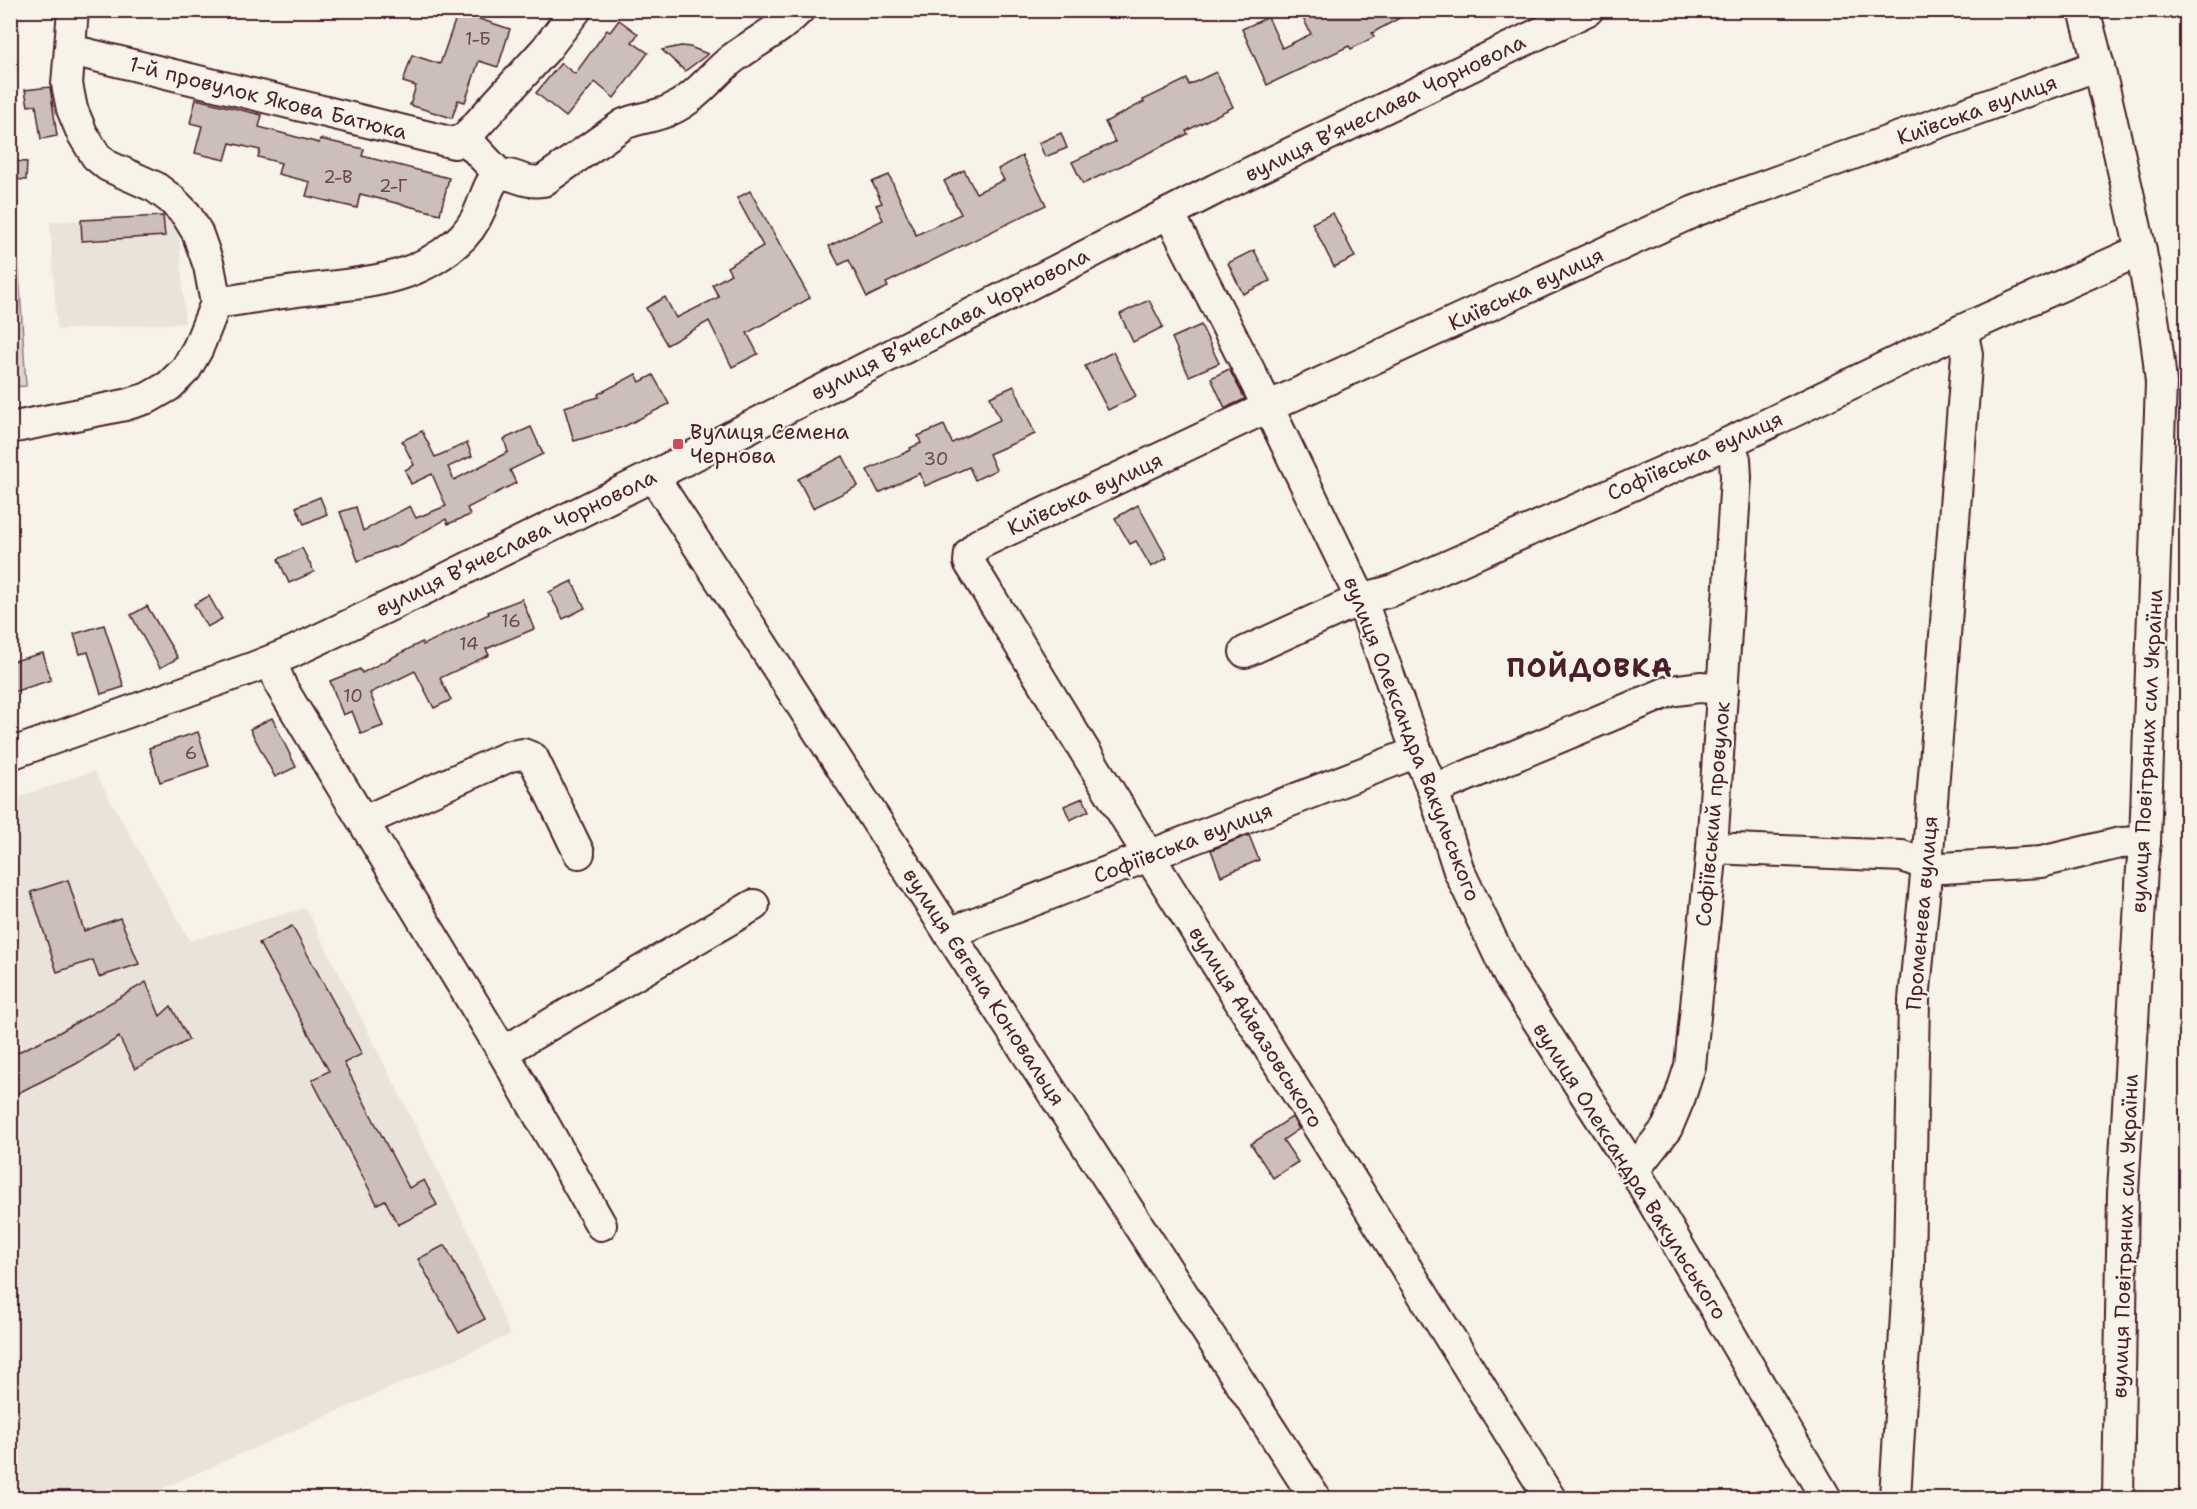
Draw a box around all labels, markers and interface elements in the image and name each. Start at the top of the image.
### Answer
house number: 1-Б [465,27,491,51]
street label: вулиця Вʼячеслава Чорновола [1240,28,1530,188]
street label: 1-й провулок Якова Батюка [126,50,410,146]
street label: Київська вулиця [1893,68,2061,152]
house number: 2-В [323,165,353,189]
house number: 2-Г [379,174,407,198]
street label: вулиця Вʼячеслава Чорновола [806,241,1094,407]
street label: Київська вулиця [1444,241,1608,337]
street label: Софіївська вулиця [1603,405,1787,507]
place label: Вулиця Семена Чернова [690,418,849,470]
marker: Вулиця Семена Чернова [671,437,685,451]
street label: Київська вулиця [1003,446,1167,542]
house number: 30 [924,447,948,471]
street label: вулиця Вʼячеслава Чорновола [371,463,661,623]
street label: вулиця Олександра Вакульського [1337,573,1487,905]
street label: вулиця Повітряних сил України [2125,588,2169,914]
house number: 16 [501,609,521,633]
house number: 14 [459,632,479,656]
district label: ПОЙДОВКА [1507,649,1673,686]
house number: 10 [343,684,363,708]
street label: Софіївський провулок [1689,700,1737,928]
house number: 6 [185,741,197,765]
street label: Софіївська вулиця [1090,796,1276,890]
street label: Променева вулиця [1900,815,1944,1011]
street label: вулиця Євгена Коновальця [896,863,1072,1111]
street label: вулиця Айвазовського [1182,921,1330,1133]
street label: вулиця Олександра Вакульського [1527,1017,1733,1325]
street label: вулиця Повітряних сил України [2105,1073,2145,1399]

